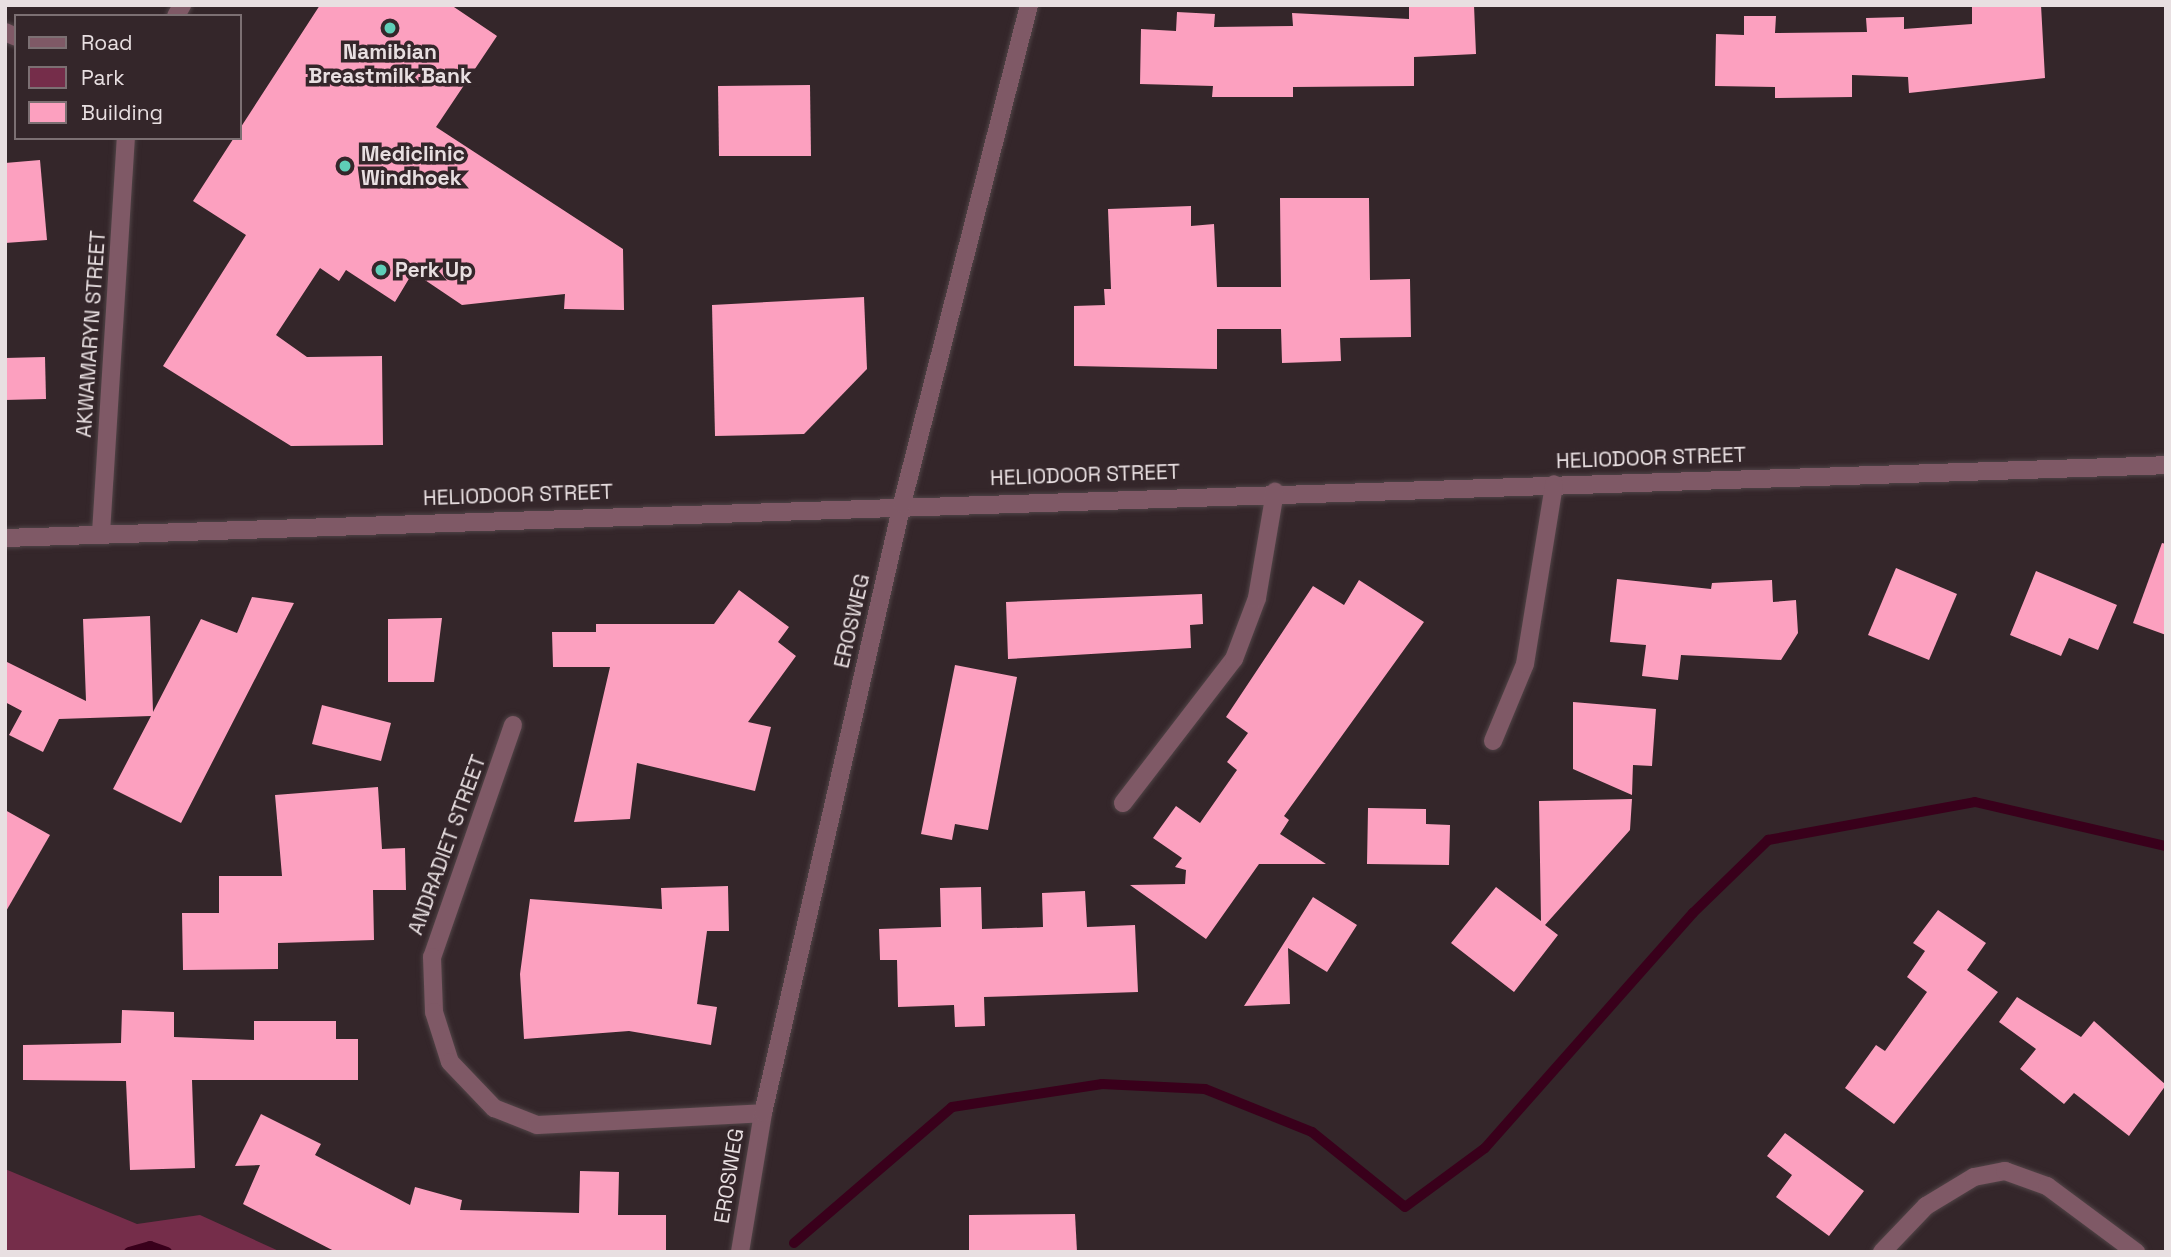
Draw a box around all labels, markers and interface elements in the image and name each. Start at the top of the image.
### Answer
legend [14,14,242,140]
marker: Namibian Breastmilk Bank [382,20,398,36]
text: Road [81,29,133,56]
place label: Namibian Breastmilk Bank [308,39,472,89]
text: Park [81,64,125,91]
text: Building [81,99,163,126]
place label: Mediclinic Windhoek [361,141,465,191]
marker: Mediclinic Windhoek [335,156,355,176]
street label: AKWAMARYN STREET [71,230,111,438]
place label: Perk Up [395,257,473,283]
marker: Perk Up [373,262,389,278]
street label: HELIODOOR STREET [1556,442,1746,474]
street label: HELIODOOR STREET [990,459,1180,491]
street label: HELIODOOR STREET [423,479,613,511]
street label: EROSWEG [829,571,875,671]
street label: ANDRADIET STREET [403,751,491,939]
street label: EROSWEG [709,1127,749,1225]

